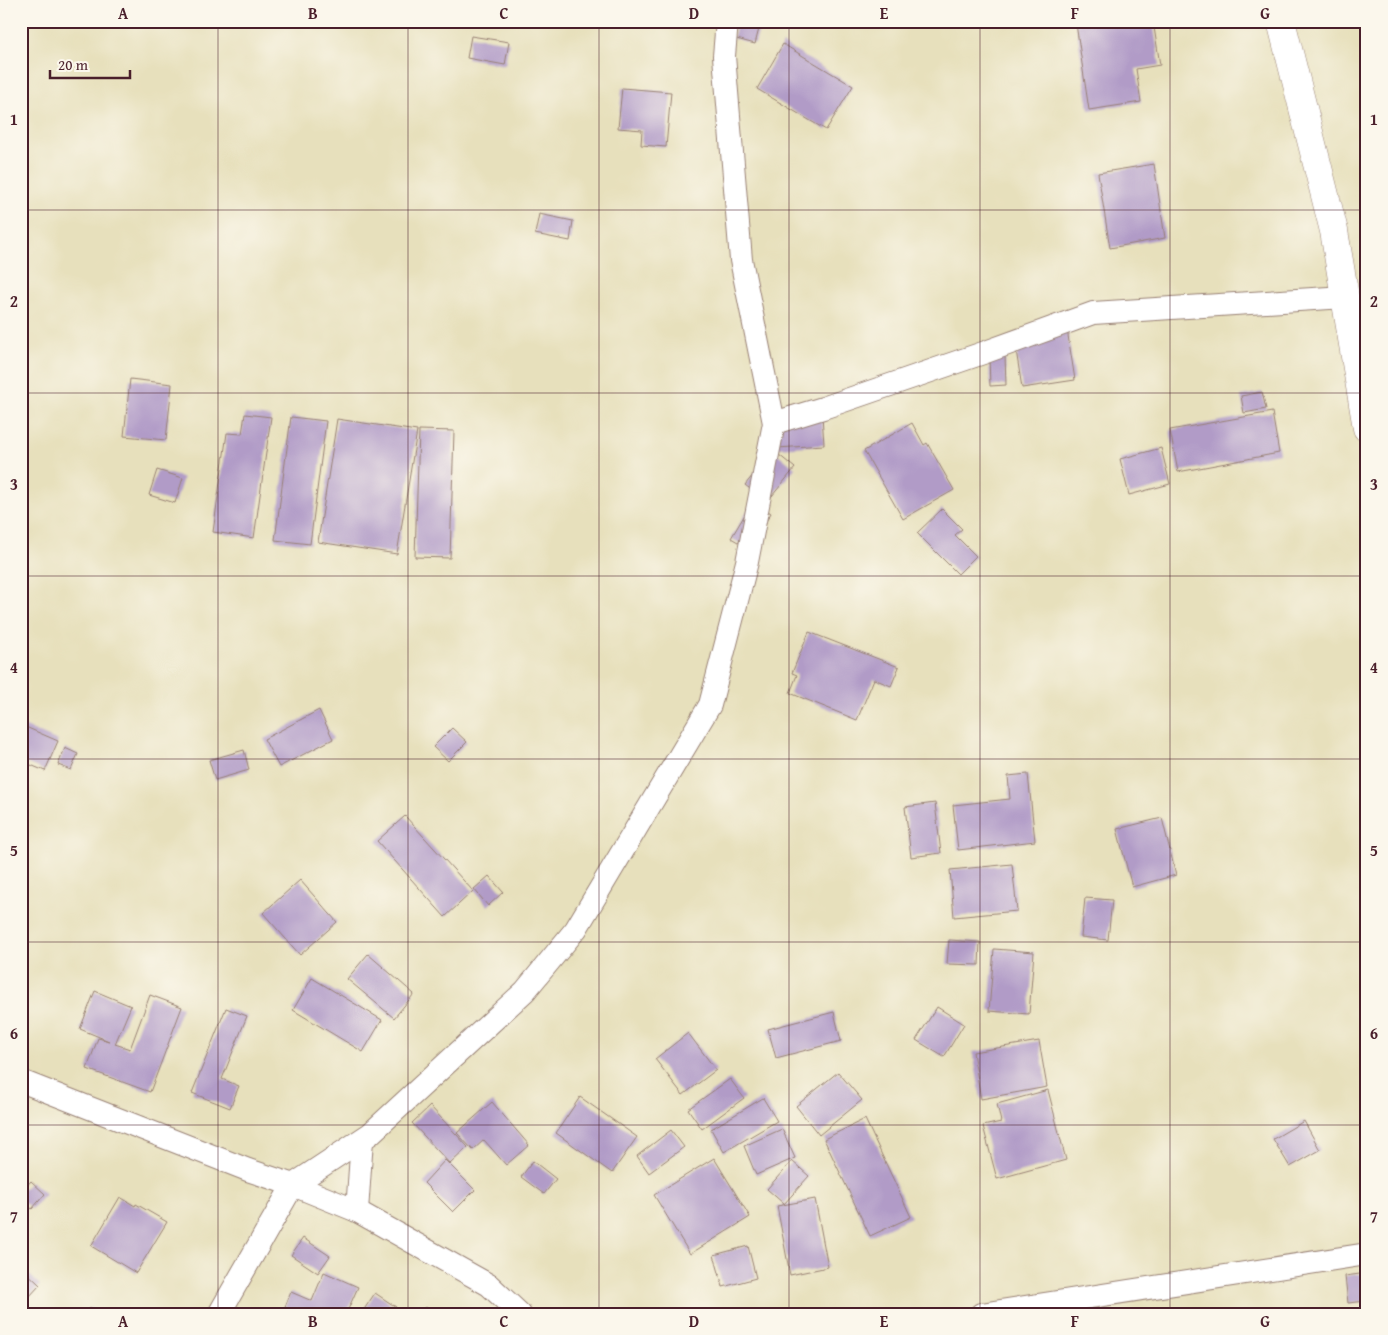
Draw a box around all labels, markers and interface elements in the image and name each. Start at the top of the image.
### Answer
text: A [118,1,129,25]
text: B [308,1,318,25]
text: C [499,1,509,25]
text: D [689,1,699,25]
text: E [880,1,889,25]
text: F [1071,1,1079,25]
text: G [1260,1,1270,25]
scale bar [50,48,130,80]
text: 20 m [58,54,89,75]
text: 1 [10,107,18,131]
text: 1 [1370,107,1378,131]
text: 2 [10,289,18,313]
text: 2 [1370,289,1378,313]
text: 3 [10,472,18,496]
text: 3 [1370,472,1378,496]
text: 4 [10,655,18,679]
text: 4 [1370,655,1378,679]
text: 5 [10,838,18,862]
text: 5 [1370,838,1378,862]
text: 6 [10,1021,18,1045]
text: 6 [1370,1021,1378,1045]
text: 7 [10,1204,18,1228]
text: 7 [1370,1204,1378,1228]
text: A [118,1309,129,1333]
text: B [308,1309,318,1333]
text: C [499,1309,509,1333]
text: D [689,1309,699,1333]
text: E [880,1309,889,1333]
text: F [1071,1309,1079,1333]
text: G [1260,1309,1270,1333]

